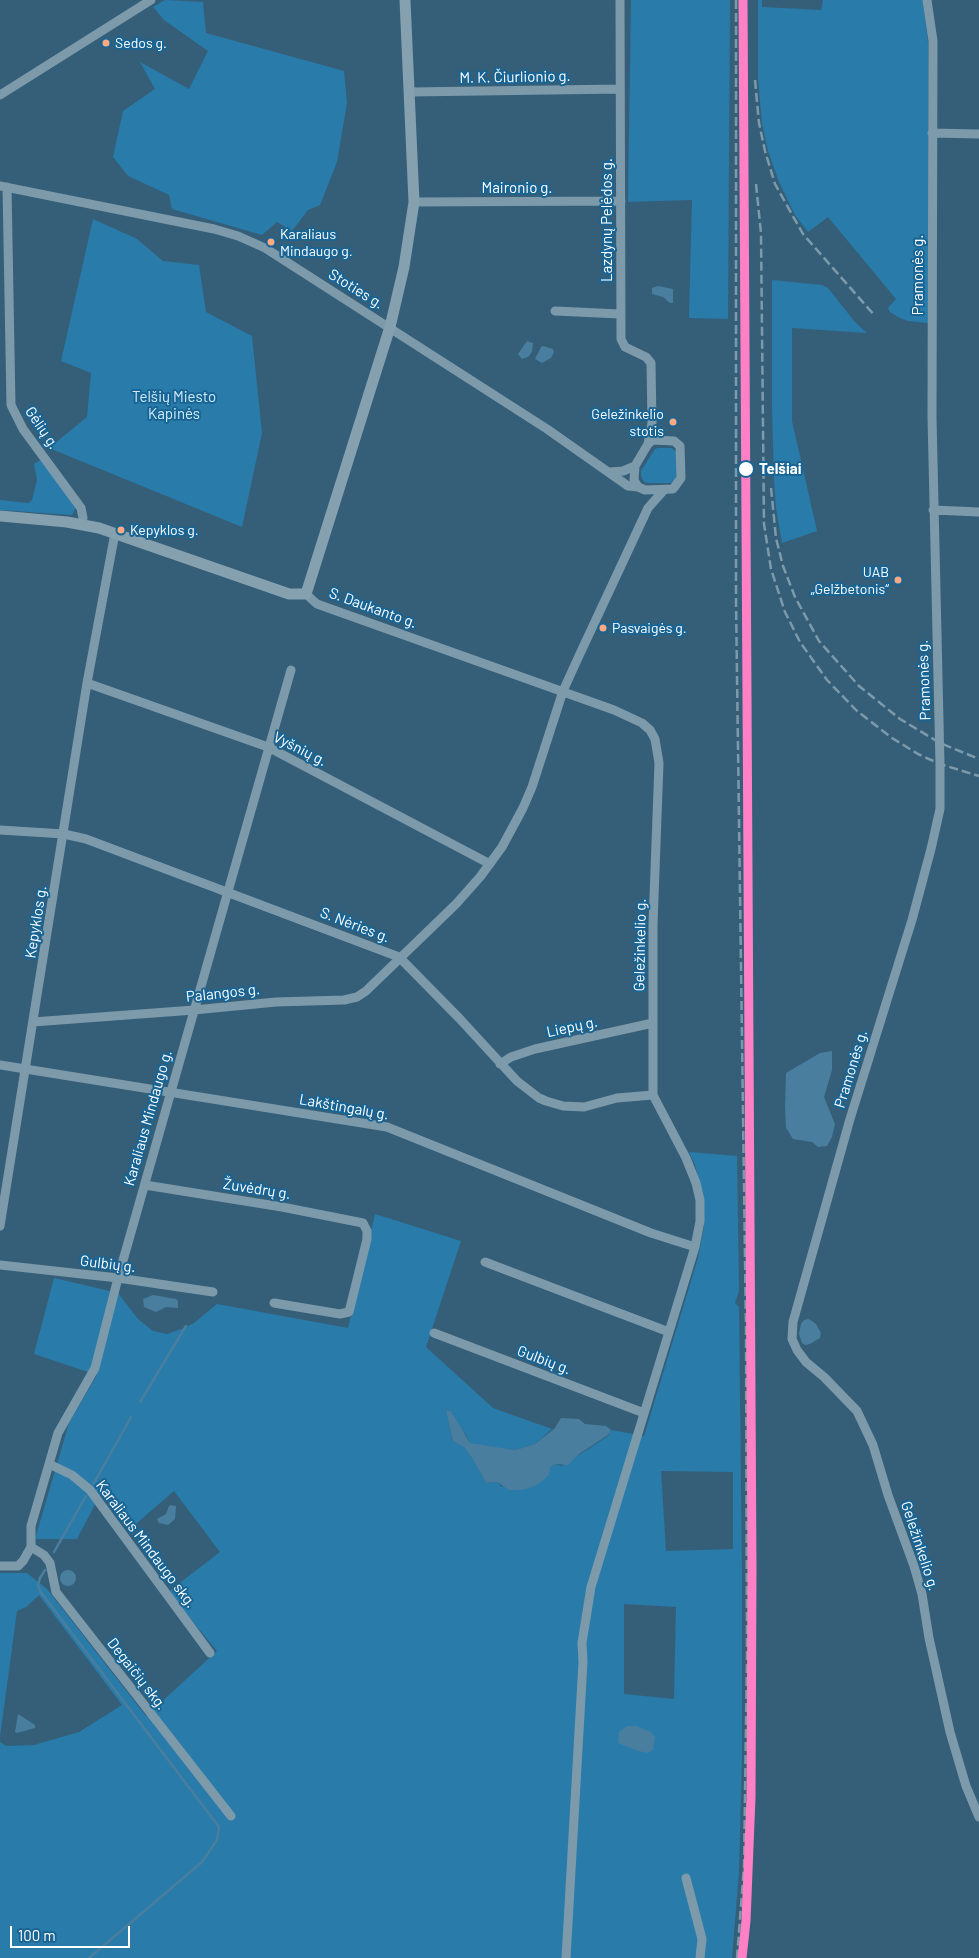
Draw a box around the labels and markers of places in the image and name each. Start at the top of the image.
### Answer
place label: Sedos g. [115,35,167,51]
marker: Sedos g. [101,38,111,48]
place label: Karaliaus Mindaugo g. [280,226,353,258]
marker: Karaliaus Mindaugo g. [266,237,276,247]
place label: Geležinkelio stotis [591,406,664,438]
marker: Geležinkelio stotis [668,417,678,427]
marker: Telšiai [737,460,755,478]
place label: Telšiai [759,460,801,478]
place label: Kepyklos g. [130,522,199,538]
marker: Kepyklos g. [116,525,126,535]
place label: UAB „Gelžbetonis“ [811,564,889,596]
marker: UAB „Gelžbetonis“ [893,575,903,585]
place label: Pasvaigės g. [612,620,687,636]
marker: Pasvaigės g. [598,623,608,633]

